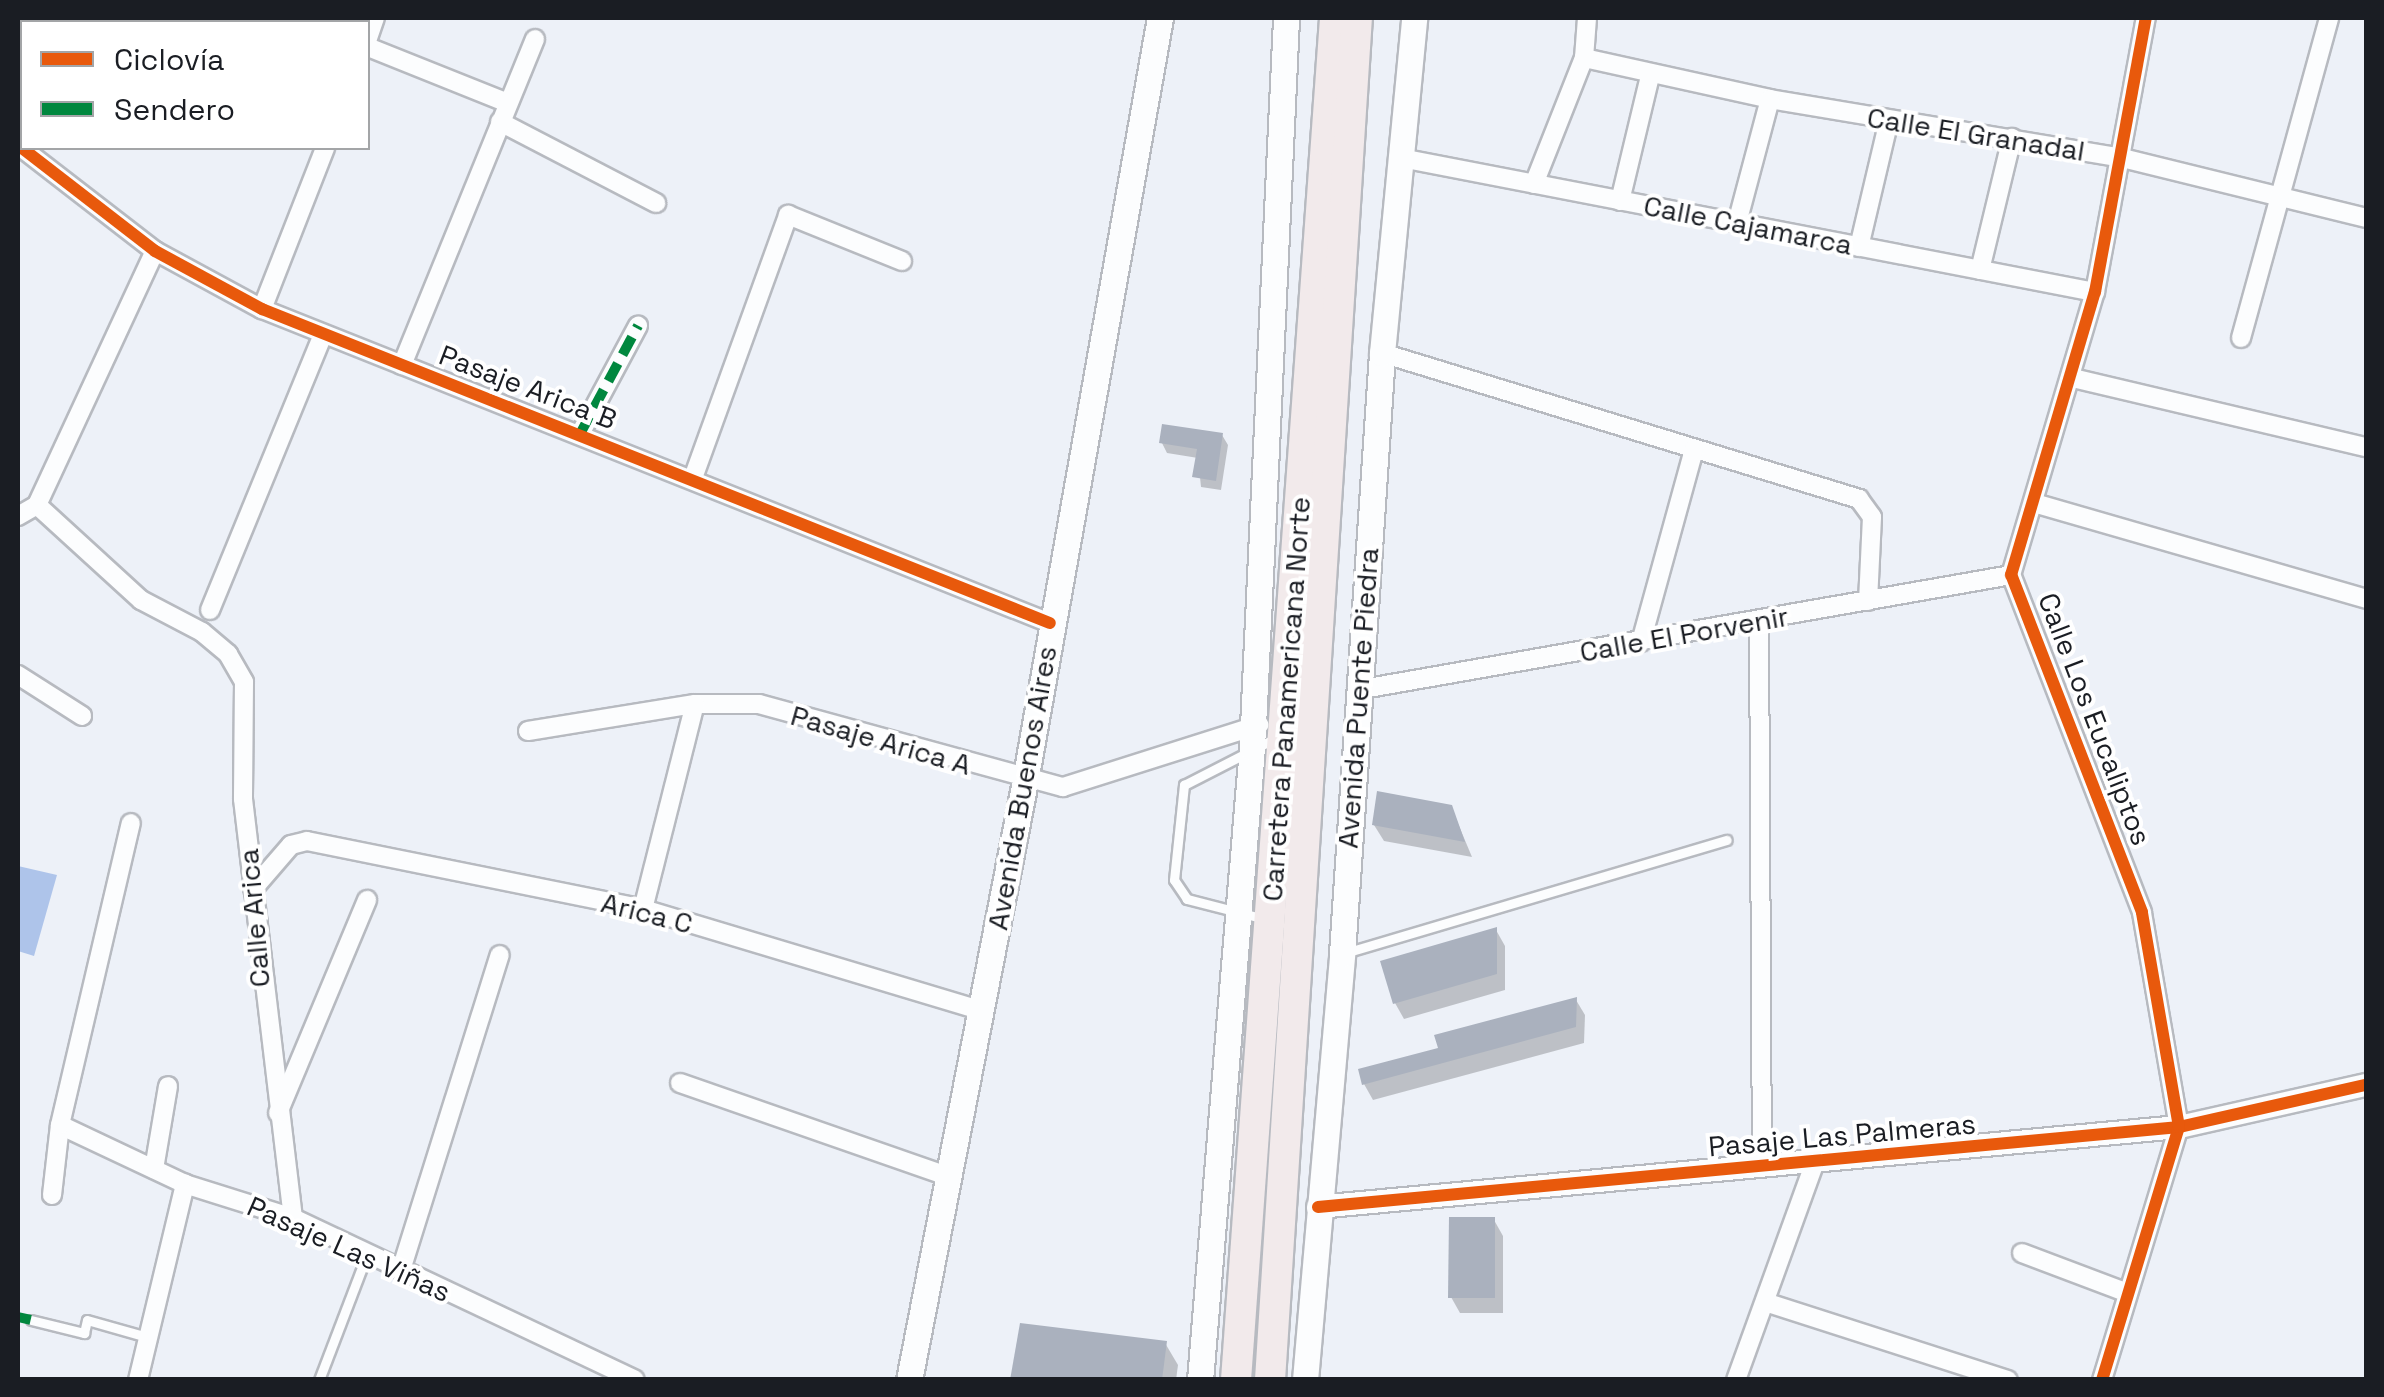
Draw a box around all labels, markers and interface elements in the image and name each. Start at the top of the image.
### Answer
legend [20,20,370,150]
text: Ciclovía [114,40,225,79]
text: Sendero [114,90,235,129]
street label: Calle El Granadal [1865,100,2087,168]
street label: Calle Cajamarca [1641,188,1855,262]
street label: Pasaje Arica B [434,338,622,436]
street label: Carretera Panamericana Norte [1255,495,1317,903]
street label: Avenida Puente Piedra [1331,546,1385,850]
street label: Calle Los Eucaliptos [2031,588,2159,850]
street label: Calle El Porvenir [1577,599,1791,669]
street label: Avenida Buenos Aires [980,643,1064,933]
street label: Pasaje Arica A [787,698,975,782]
street label: Calle Arica [231,847,277,989]
street label: Arica C [598,885,696,941]
street label: Pasaje Las Palmeras [1707,1107,1977,1163]
street label: Pasaje Las Viñas [242,1189,456,1309]

